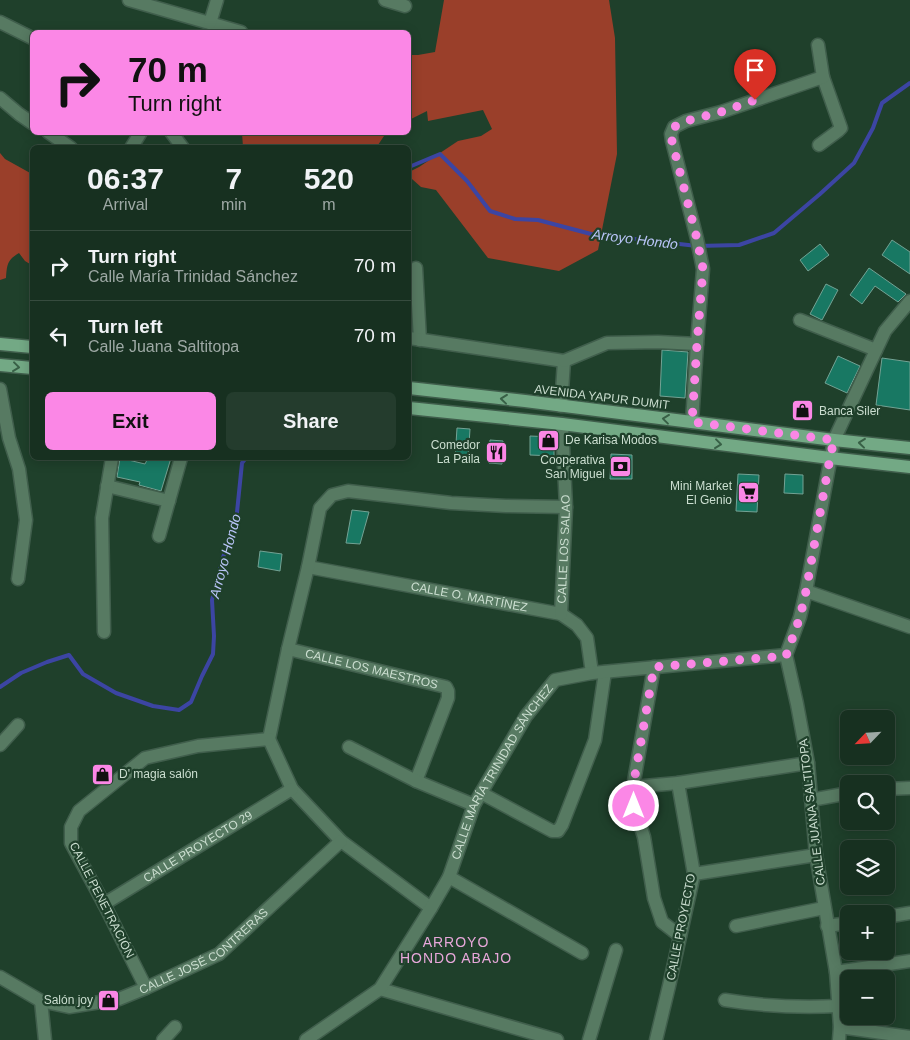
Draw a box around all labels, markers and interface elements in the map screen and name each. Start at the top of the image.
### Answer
pin [734,49,776,100]
icon: right [45,50,110,115]
text: 70 m [128,50,208,89]
icon: arrive [741,56,769,84]
text: Turn right [128,91,221,116]
text: 06:37 [87,162,164,195]
text: 7 [225,162,242,195]
text: 520 [304,162,354,195]
text: Arrival [103,196,148,213]
text: min [221,196,247,213]
text: m [322,196,335,213]
water label: Arroyo Hondo [590,226,679,252]
text: Turn right [88,246,176,267]
icon: right [45,252,73,280]
text: 70 m [354,255,396,276]
text: Calle María Trinidad Sánchez [88,268,298,285]
text: Turn left [88,316,163,337]
icon: left [45,322,73,350]
text: 70 m [354,325,396,346]
text: Calle Juana Saltitopa [88,338,239,355]
one-way arrow [12,361,21,371]
street label: AVENIDA YAPUR DUMIT [534,382,671,412]
button: Exit [45,392,216,450]
button: Share [226,392,396,450]
one-way arrow [500,394,508,405]
shop icon: Banca Siler [791,399,815,423]
place label: Banca Siler [819,404,880,418]
one-way arrow [661,414,670,424]
shop icon: De Karisa Modos [537,428,561,452]
place label: De Karisa Modos [565,433,657,447]
place label: Comedor La Paila [431,438,480,466]
one-way arrow [714,438,722,449]
one-way arrow [857,438,865,449]
restaurant icon: Comedor La Paila [484,440,508,464]
place label: Cooperativa San Miguel [540,453,605,481]
bank icon: Cooperativa San Miguel [609,455,633,479]
place label: Mini Market El Genio [670,479,733,507]
supermarket icon: Mini Market El Genio [736,481,760,505]
street label: CALLE LOS SALAO [555,494,573,604]
water label: Arroyo Hondo [206,512,244,601]
street label: CALLE O. MARTÍNEZ [410,579,529,615]
street label: CALLE LOS MAESTROS [304,646,439,692]
street label: CALLE MARÍA TRINIDAD SÁNCHEZ [449,681,556,861]
north arrow [840,710,895,765]
map controls [840,710,895,1025]
street label: CALLE JUANA SALTITOPA [796,738,828,886]
shop icon: D' magia salón [91,762,115,786]
place label: D' magia salón [119,767,198,781]
button: search [840,775,895,830]
position arrow [607,779,659,831]
street label: CALLE PROYECTO 29 [141,808,255,885]
street label: CALLE PENETRACIÓN [67,839,138,960]
button: layers [840,840,895,895]
street label: CALLE PROYECTO [664,872,698,982]
street label: CALLE JOSÉ CONTRERAS [137,905,271,997]
button: + [840,905,895,960]
district label: ARROYO HONDO ABAJO [400,934,512,966]
button: − [840,970,895,1025]
shop icon: Salón joy [97,988,121,1012]
place label: Salón joy [44,993,93,1007]

